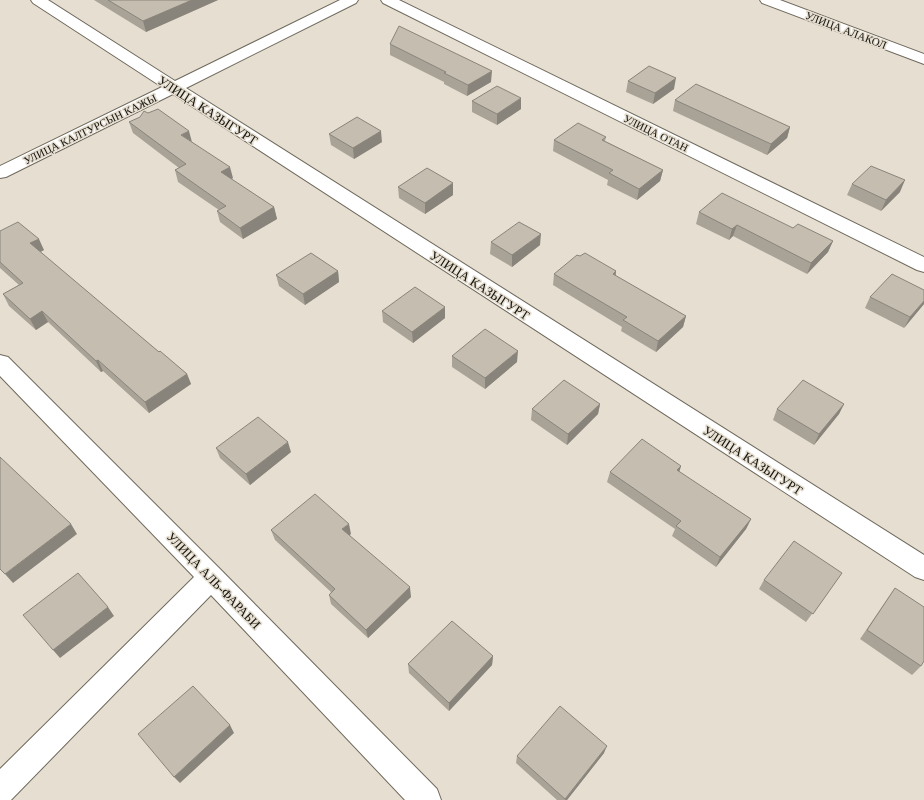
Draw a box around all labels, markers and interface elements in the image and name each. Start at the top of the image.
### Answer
street label: УЛИЦА АЛАКОЛ [804,9,889,51]
street label: УЛИЦА КАЗЫГУРТ [155,73,260,148]
street label: УЛИЦА КАЛТУРСЫН КАЖЫ [22,91,159,166]
street label: УЛИЦА ОТАН [622,112,690,154]
street label: УЛИЦА КАЗЫГУРТ [427,248,532,323]
street label: УЛИЦА КАЗЫГУРТ [700,423,805,498]
street label: УЛИЦА АЛЬ-ФАРАБИ [164,529,264,632]

